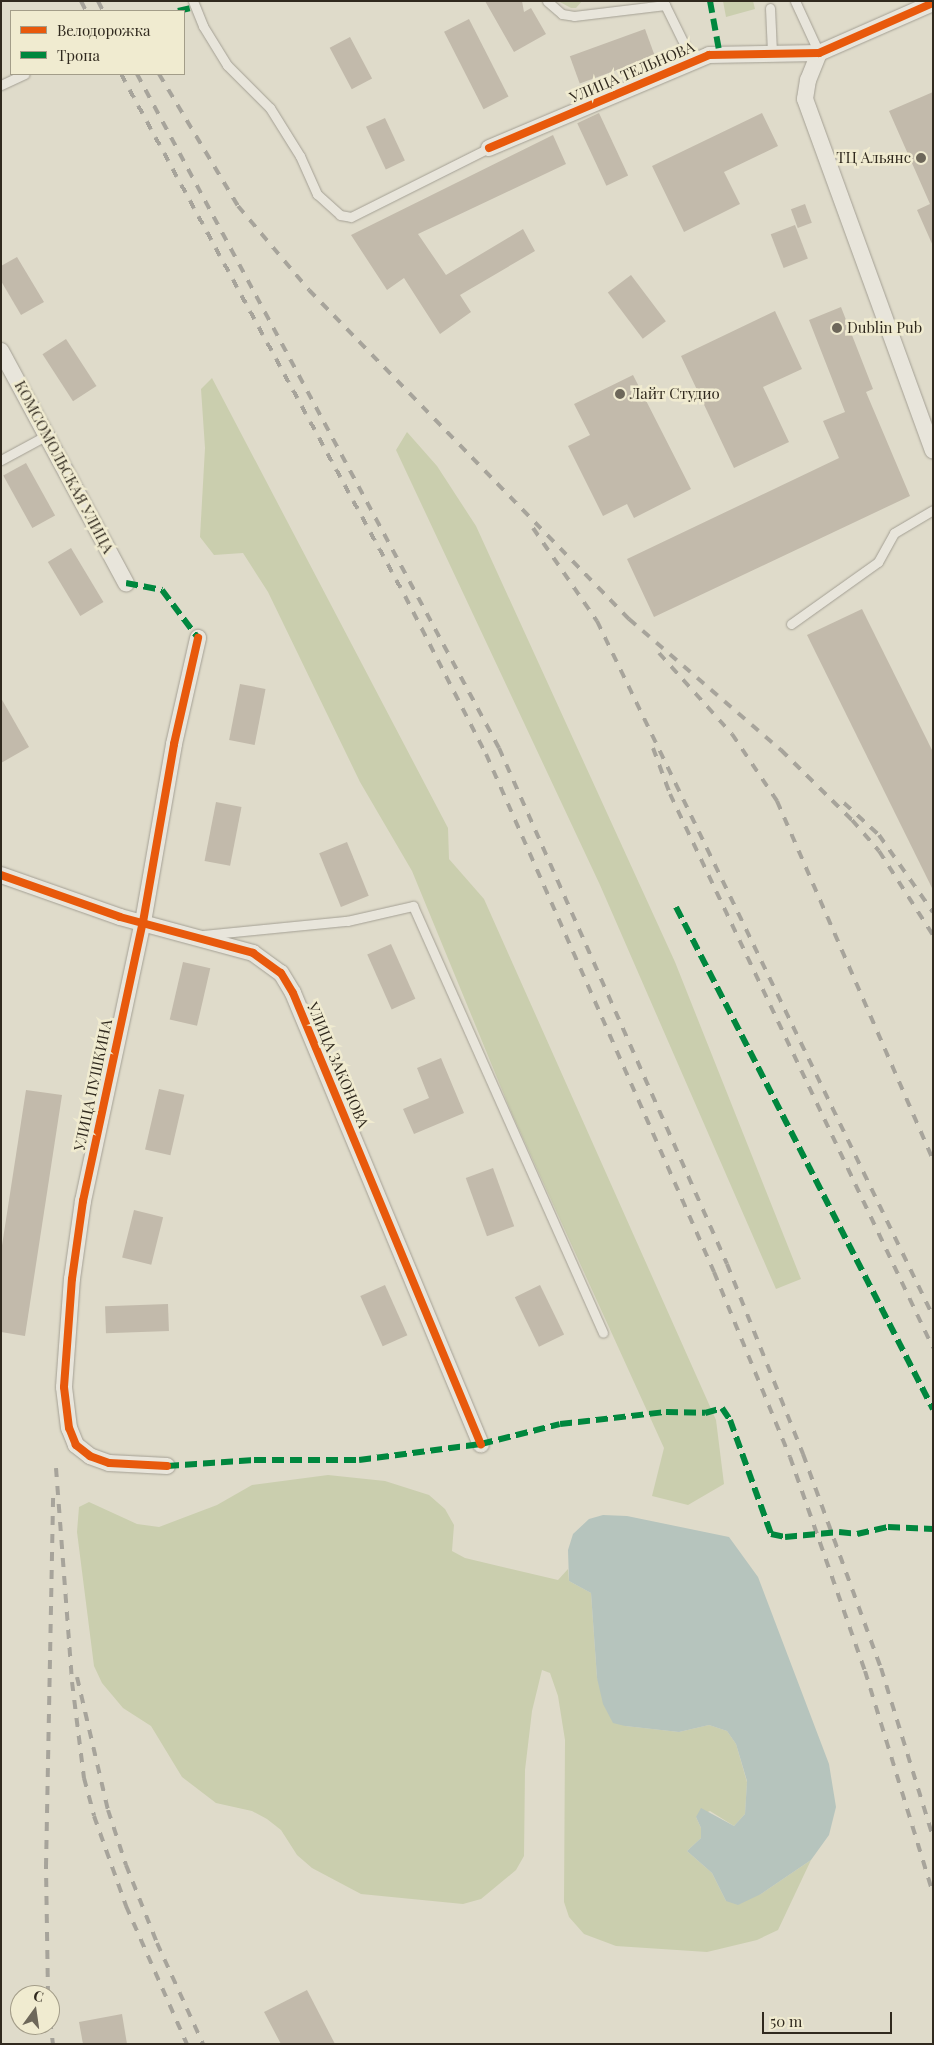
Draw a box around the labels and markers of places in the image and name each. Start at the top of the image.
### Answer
place label: ТЦ Альянс [836,149,911,167]
marker: ТЦ Альянс [915,152,927,164]
place label: Dublin Pub [847,319,922,337]
marker: Dublin Pub [831,322,843,334]
place label: Лайт Студио [630,385,720,403]
marker: Лайт Студио [614,388,626,400]

